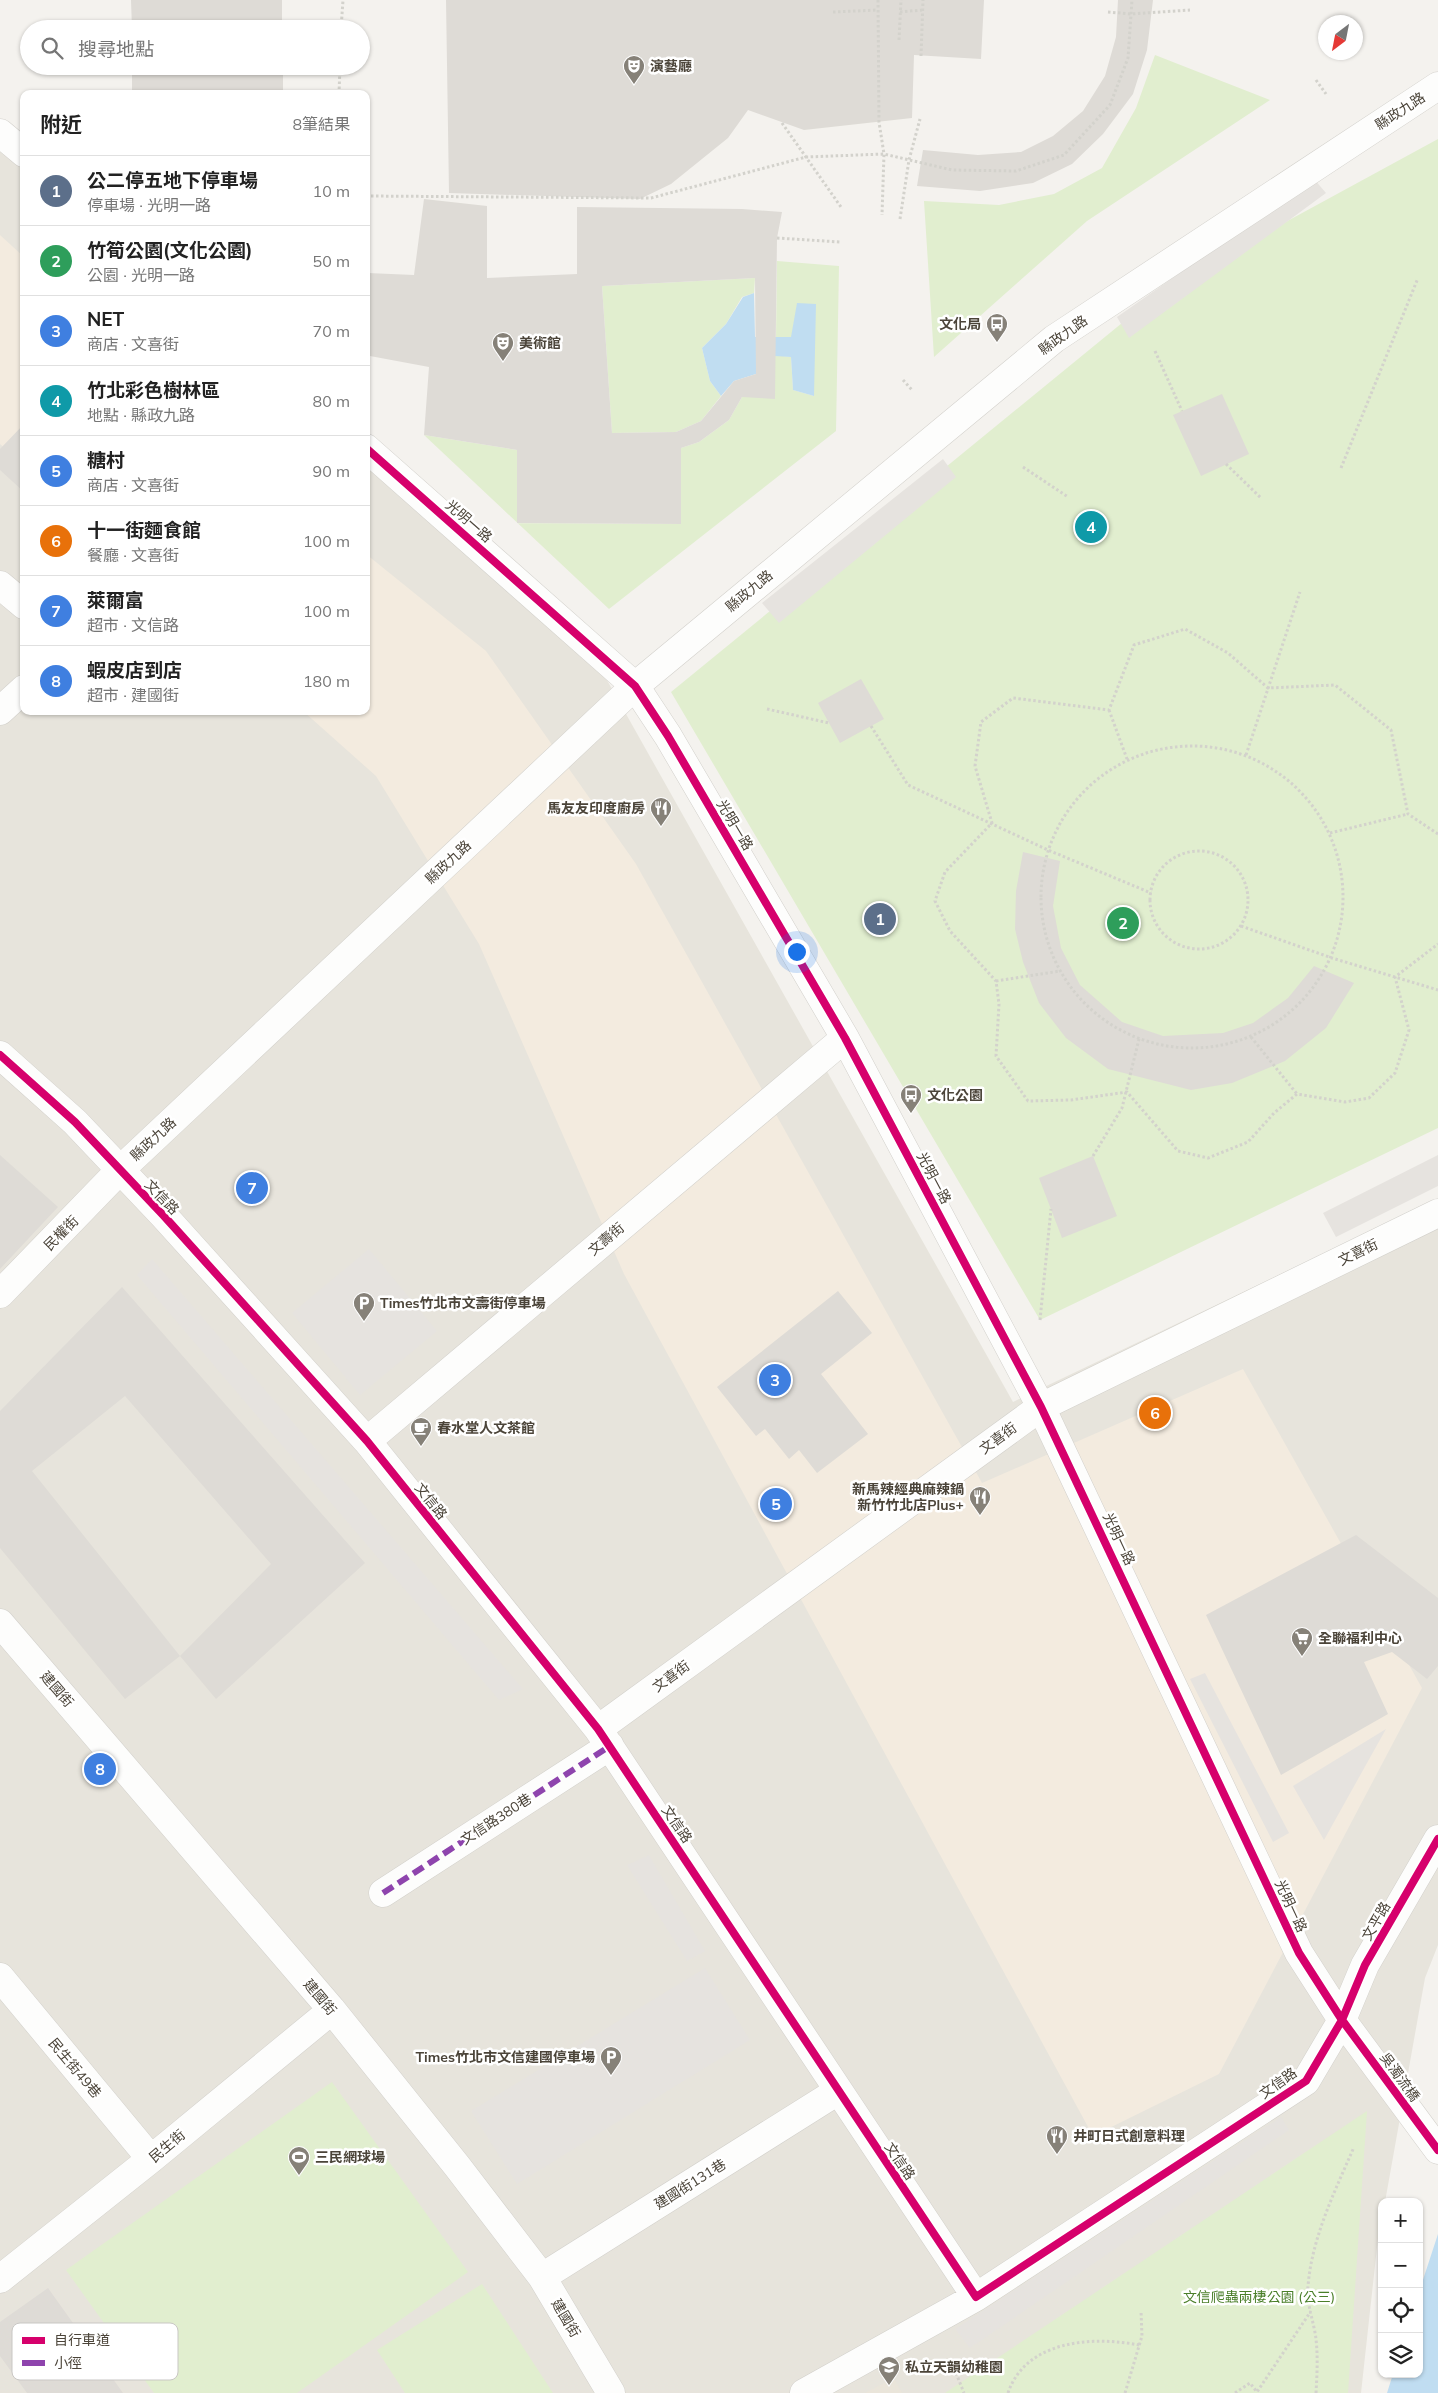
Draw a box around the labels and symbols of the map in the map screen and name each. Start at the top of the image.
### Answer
north arrow [1318,15,1363,60]
theatre icon: 演藝廳 [622,54,646,85]
place label: 演藝廳 [650,57,692,75]
street label: 縣政九路 [1372,88,1428,134]
street label: 縣政九路 [1035,311,1091,359]
bus stop icon: 文化局 [985,312,1009,343]
place label: 文化局 [939,315,981,333]
theatre icon: 美術館 [491,331,515,362]
place label: 美術館 [519,334,561,352]
street label: 光明一路 [442,496,496,546]
pin: 4 [1075,508,1107,546]
street label: 縣政九路 [722,566,776,616]
restaurant icon: 馬友友印度廚房 [649,796,673,827]
street label: 光明一路 [713,796,757,854]
place label: 馬友友印度廚房 [547,799,645,817]
street label: 縣政九路 [421,836,475,888]
pin: 1 [864,900,896,938]
pin: 2 [1107,904,1139,942]
your location [784,939,810,965]
bus stop icon: 文化公園 [899,1083,923,1114]
place label: 文化公園 [927,1086,983,1104]
street label: 縣政九路 [126,1113,180,1165]
street label: 光明一路 [913,1149,955,1207]
pin: 7 [236,1169,268,1207]
street label: 文信路 [141,1176,183,1218]
street label: 民權街 [40,1212,82,1254]
street label: 文壽街 [584,1219,628,1259]
street label: 文喜街 [1335,1235,1381,1269]
parking icon: Times竹北市文壽街停車場 [352,1291,376,1322]
place label: Times竹北市文壽街停車場 [380,1294,546,1312]
pin: 3 [759,1361,791,1399]
pin: 6 [1139,1394,1171,1432]
cafe icon: 春水堂人文茶館 [409,1416,433,1447]
street label: 文喜街 [976,1418,1020,1458]
place label: 春水堂人文茶館 [437,1419,535,1437]
street label: 文信路 [411,1479,451,1523]
place label: 新馬辣經典麻辣鍋 新竹竹北店Plus+ [852,1480,964,1514]
pin: 5 [760,1485,792,1523]
restaurant icon: 新馬辣經典麻辣鍋 新竹竹北店Plus+ [968,1485,992,1516]
street label: 光明一路 [1099,1510,1139,1568]
supermarket icon: 全聯福利中心 [1290,1626,1314,1657]
place label: 全聯福利中心 [1318,1629,1402,1647]
street label: 文喜街 [649,1656,693,1696]
street label: 建國街 [36,1667,78,1711]
pin: 8 [84,1750,116,1788]
street label: 文信路380巷 [457,1789,535,1849]
street label: 文信路 [658,1802,696,1846]
street label: 光明一路 [1271,1877,1311,1935]
street label: 文平路 [1358,1898,1394,1944]
street label: 建國街 [300,1975,340,2019]
street label: 民生街49巷 [45,2034,105,2102]
parking icon: Times竹北市文信建國停車場 [599,2045,623,2076]
place label: Times竹北市文信建國停車場 [415,2048,595,2066]
street label: 吳濁流橋 [1376,2049,1424,2105]
street label: 文信路 [1256,2064,1300,2102]
restaurant icon: 井町日式創意料理 [1045,2124,1069,2155]
street label: 民生街 [145,2126,189,2166]
place label: 井町日式創意料理 [1073,2127,1185,2145]
street label: 文信路 [881,2139,919,2183]
sports icon: 三民網球場 [287,2145,311,2176]
place label: 三民網球場 [315,2148,385,2166]
street label: 建國街131巷 [651,2155,729,2213]
park label: 文信爬蟲兩棲公園 (公三) [1183,2288,1335,2306]
street label: 建國街 [547,2295,585,2341]
legend [12,2323,178,2380]
text: 自行車道 [54,2331,110,2349]
text: 小徑 [54,2354,82,2372]
school or university icon: 私立天韻幼稚園 [877,2355,901,2386]
place label: 私立天韻幼稚園 [905,2358,1003,2376]

